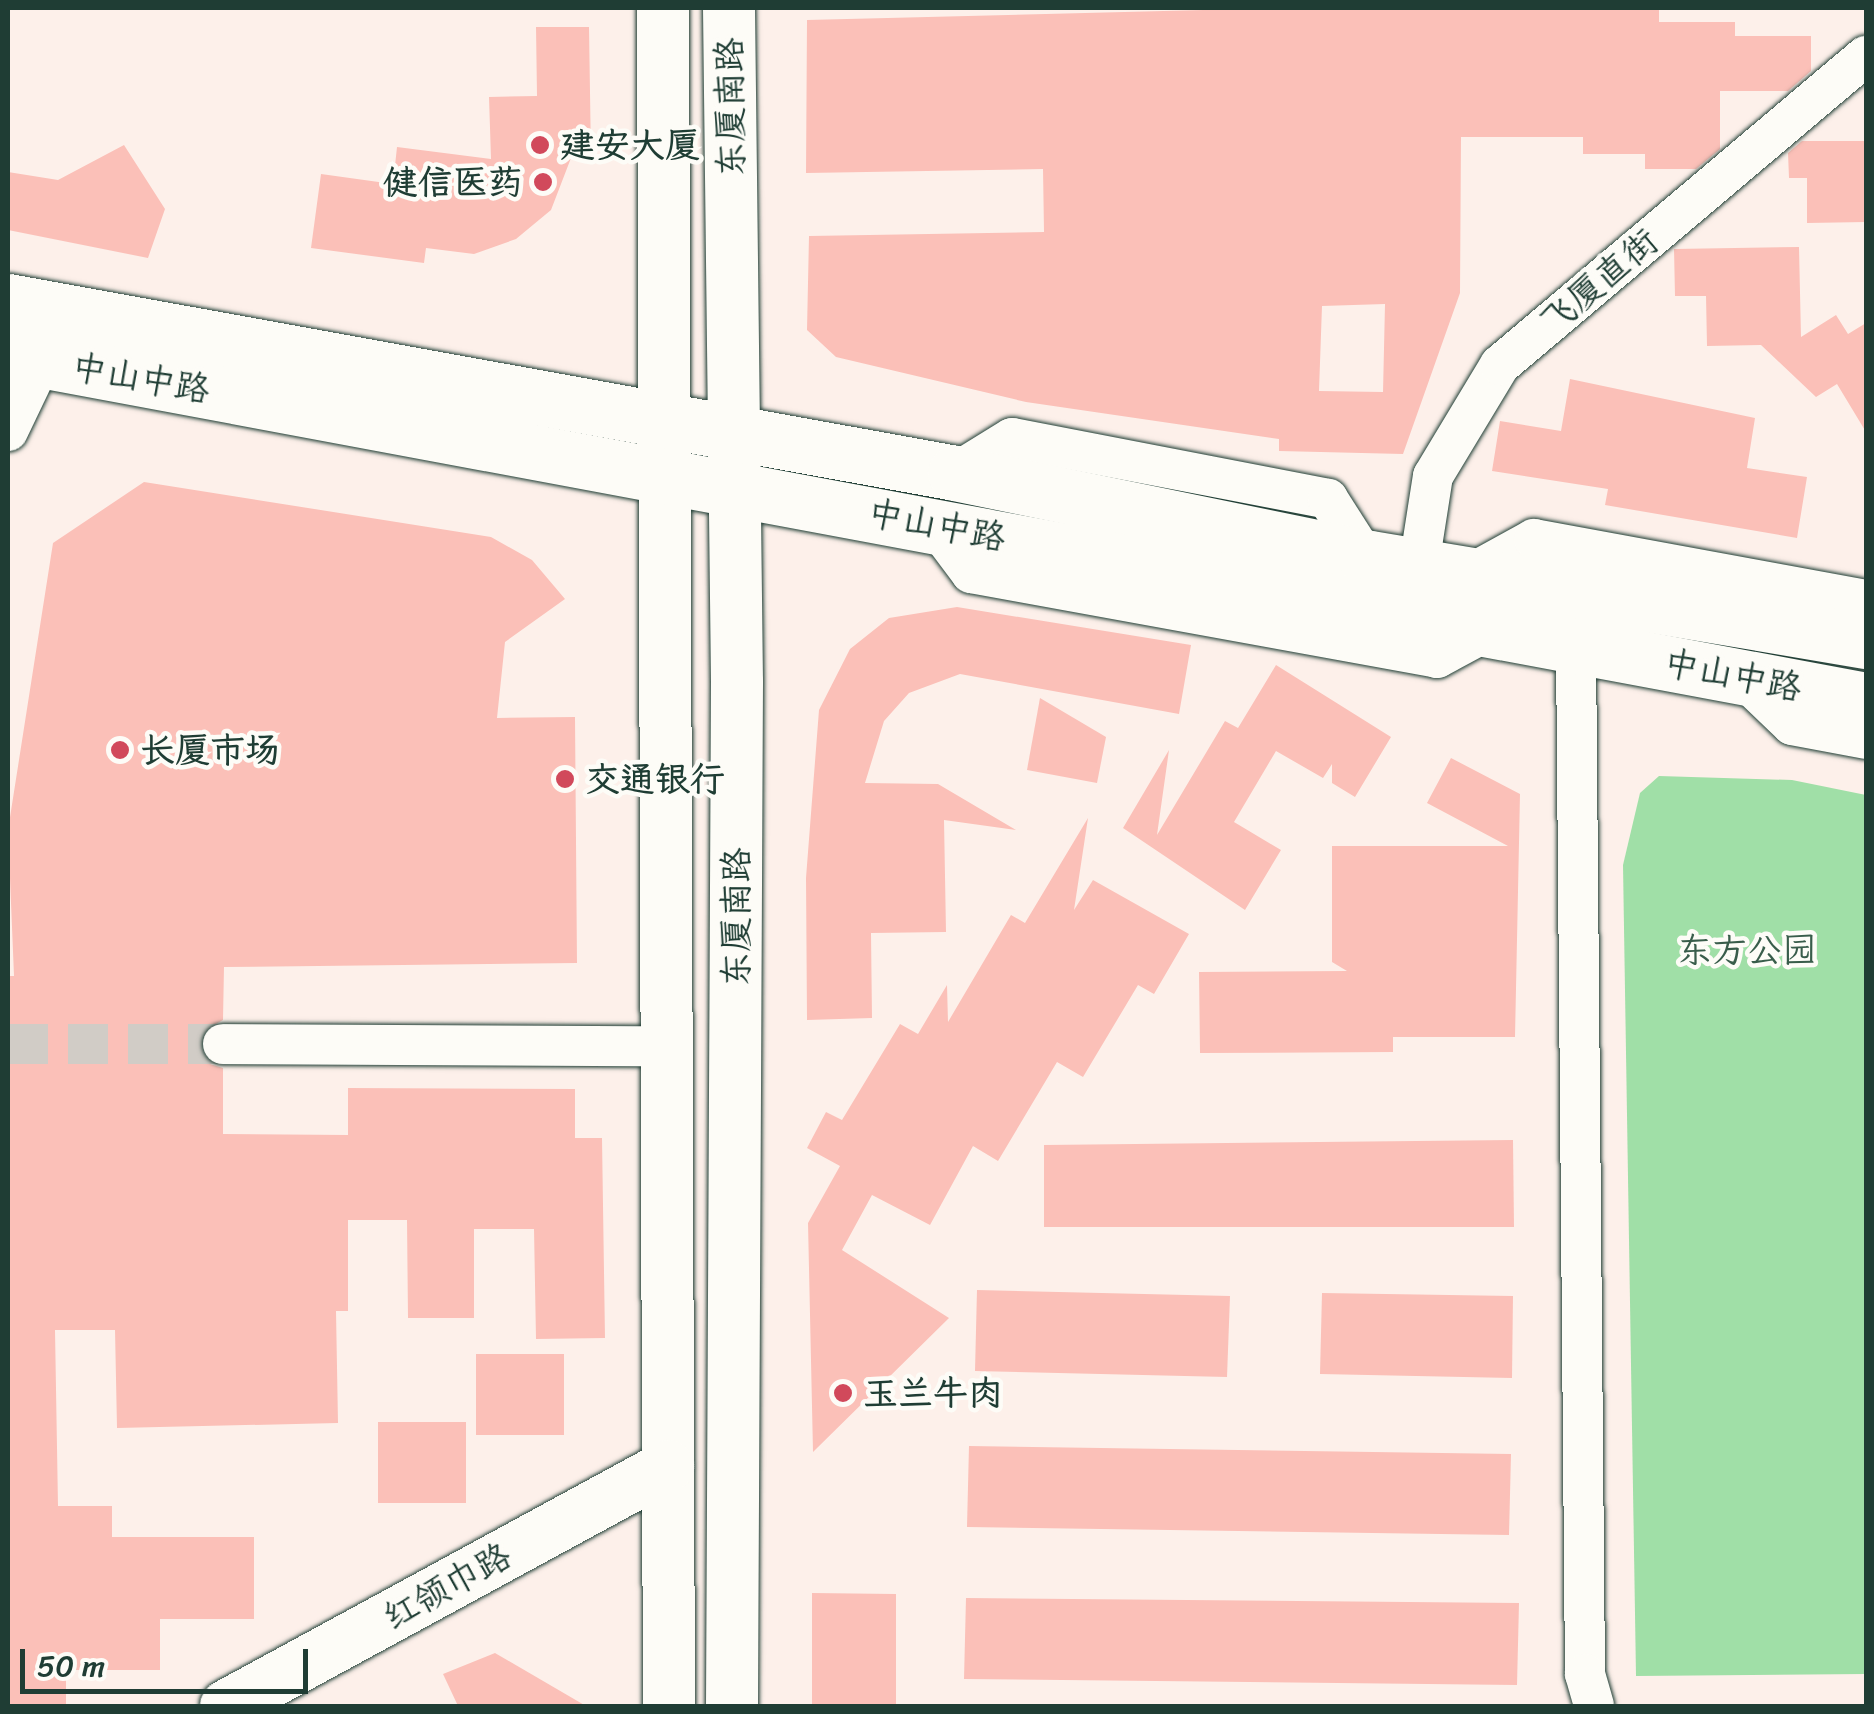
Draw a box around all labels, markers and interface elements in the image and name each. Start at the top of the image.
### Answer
street label: 东厦南路 [708,37,752,177]
place label: 建安大厦 [560,124,700,166]
marker: 建安大厦 [529,134,551,156]
place label: 健信医药 [383,161,523,203]
marker: 健信医药 [532,171,554,193]
street label: 飞厦直街 [1532,220,1666,342]
street label: 中山中路 [68,345,214,411]
street label: 中山中路 [864,491,1010,559]
street label: 中山中路 [1660,641,1806,709]
place label: 长厦市场 [140,729,280,771]
marker: 长厦市场 [109,739,131,761]
place label: 交通银行 [585,758,725,800]
marker: 交通银行 [554,768,576,790]
street label: 东厦南路 [715,847,757,987]
park label: 东方公园 [1677,929,1817,971]
place label: 玉兰牛肉 [863,1372,1003,1414]
marker: 玉兰牛肉 [832,1382,854,1404]
street label: 红领巾路 [376,1534,518,1638]
scale bar [25,1629,312,1691]
text: 50 m [37,1639,105,1693]

